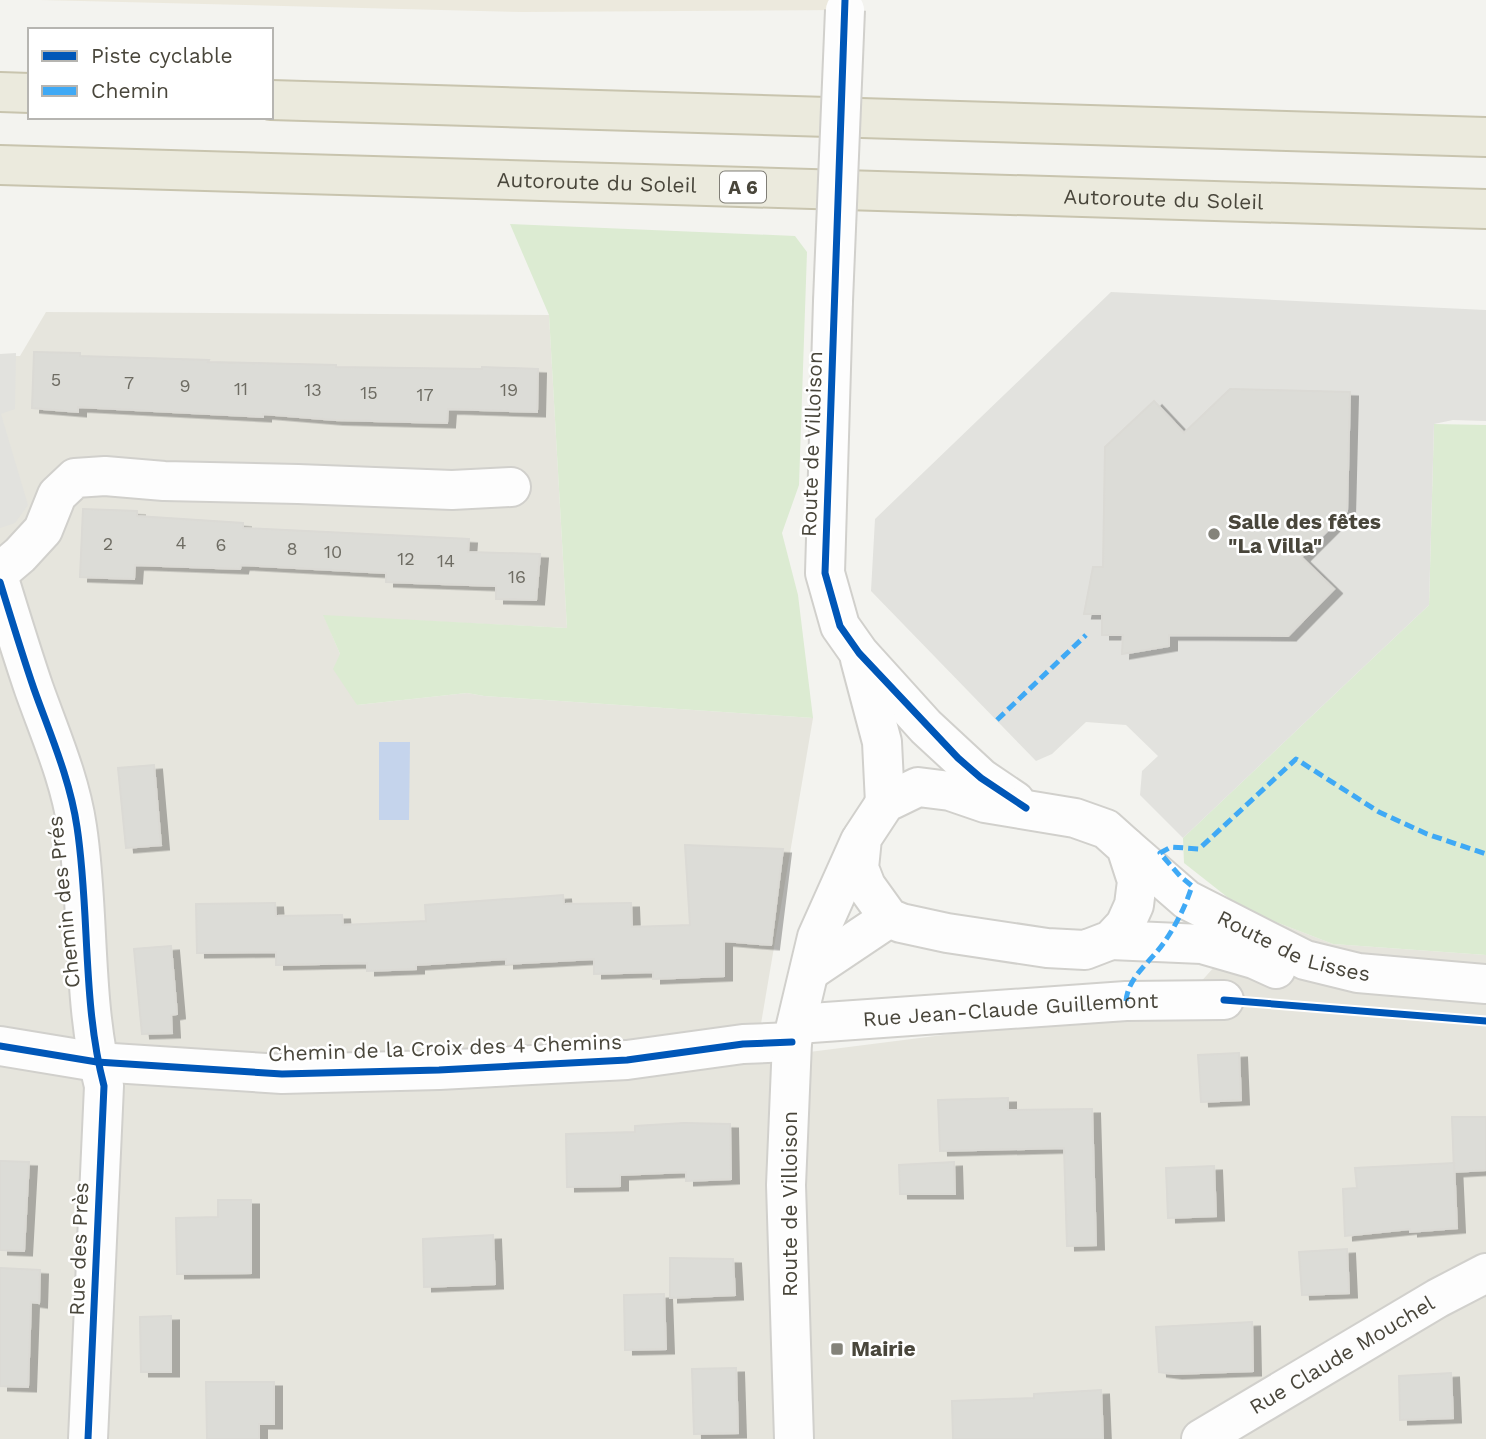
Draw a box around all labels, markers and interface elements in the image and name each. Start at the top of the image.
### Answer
legend [28,28,273,119]
text: Piste cyclable [91,43,233,68]
text: Chemin [91,78,169,103]
street label: Autoroute du Soleil [496,167,698,198]
road number: A 6 [720,172,766,202]
street label: Autoroute du Soleil [1063,183,1264,214]
street label: Route de Villoison [796,351,827,537]
house number: 5 [51,369,61,390]
house number: 7 [124,372,134,393]
house number: 9 [179,375,191,396]
house number: 11 [234,378,248,399]
house number: 13 [304,379,322,400]
house number: 19 [500,379,518,400]
house number: 15 [360,382,378,403]
house number: 17 [416,384,434,405]
place label: Salle des fêtes "La Villa" [1228,509,1381,558]
marker: Salle des fêtes "La Villa" [1206,526,1222,542]
house number: 4 [176,532,187,553]
house number: 2 [103,533,113,554]
house number: 6 [216,534,226,555]
house number: 8 [286,538,298,559]
house number: 10 [324,541,342,562]
house number: 12 [397,548,415,569]
house number: 14 [437,550,455,571]
house number: 16 [508,566,526,587]
street label: Chemin des Prés [42,815,85,989]
street label: Route de Lisses [1213,905,1371,986]
street label: Rue Jean-Claude Guillemont [862,988,1159,1031]
street label: Chemin de la Croix des 4 Chemins [268,1029,622,1066]
street label: Route de Villoison [777,1111,802,1297]
street label: Rue des Près [64,1182,93,1316]
street label: Rue Claude Mouchel [1245,1290,1439,1419]
place label: Mairie [851,1336,916,1361]
marker: Mairie [829,1341,845,1357]

